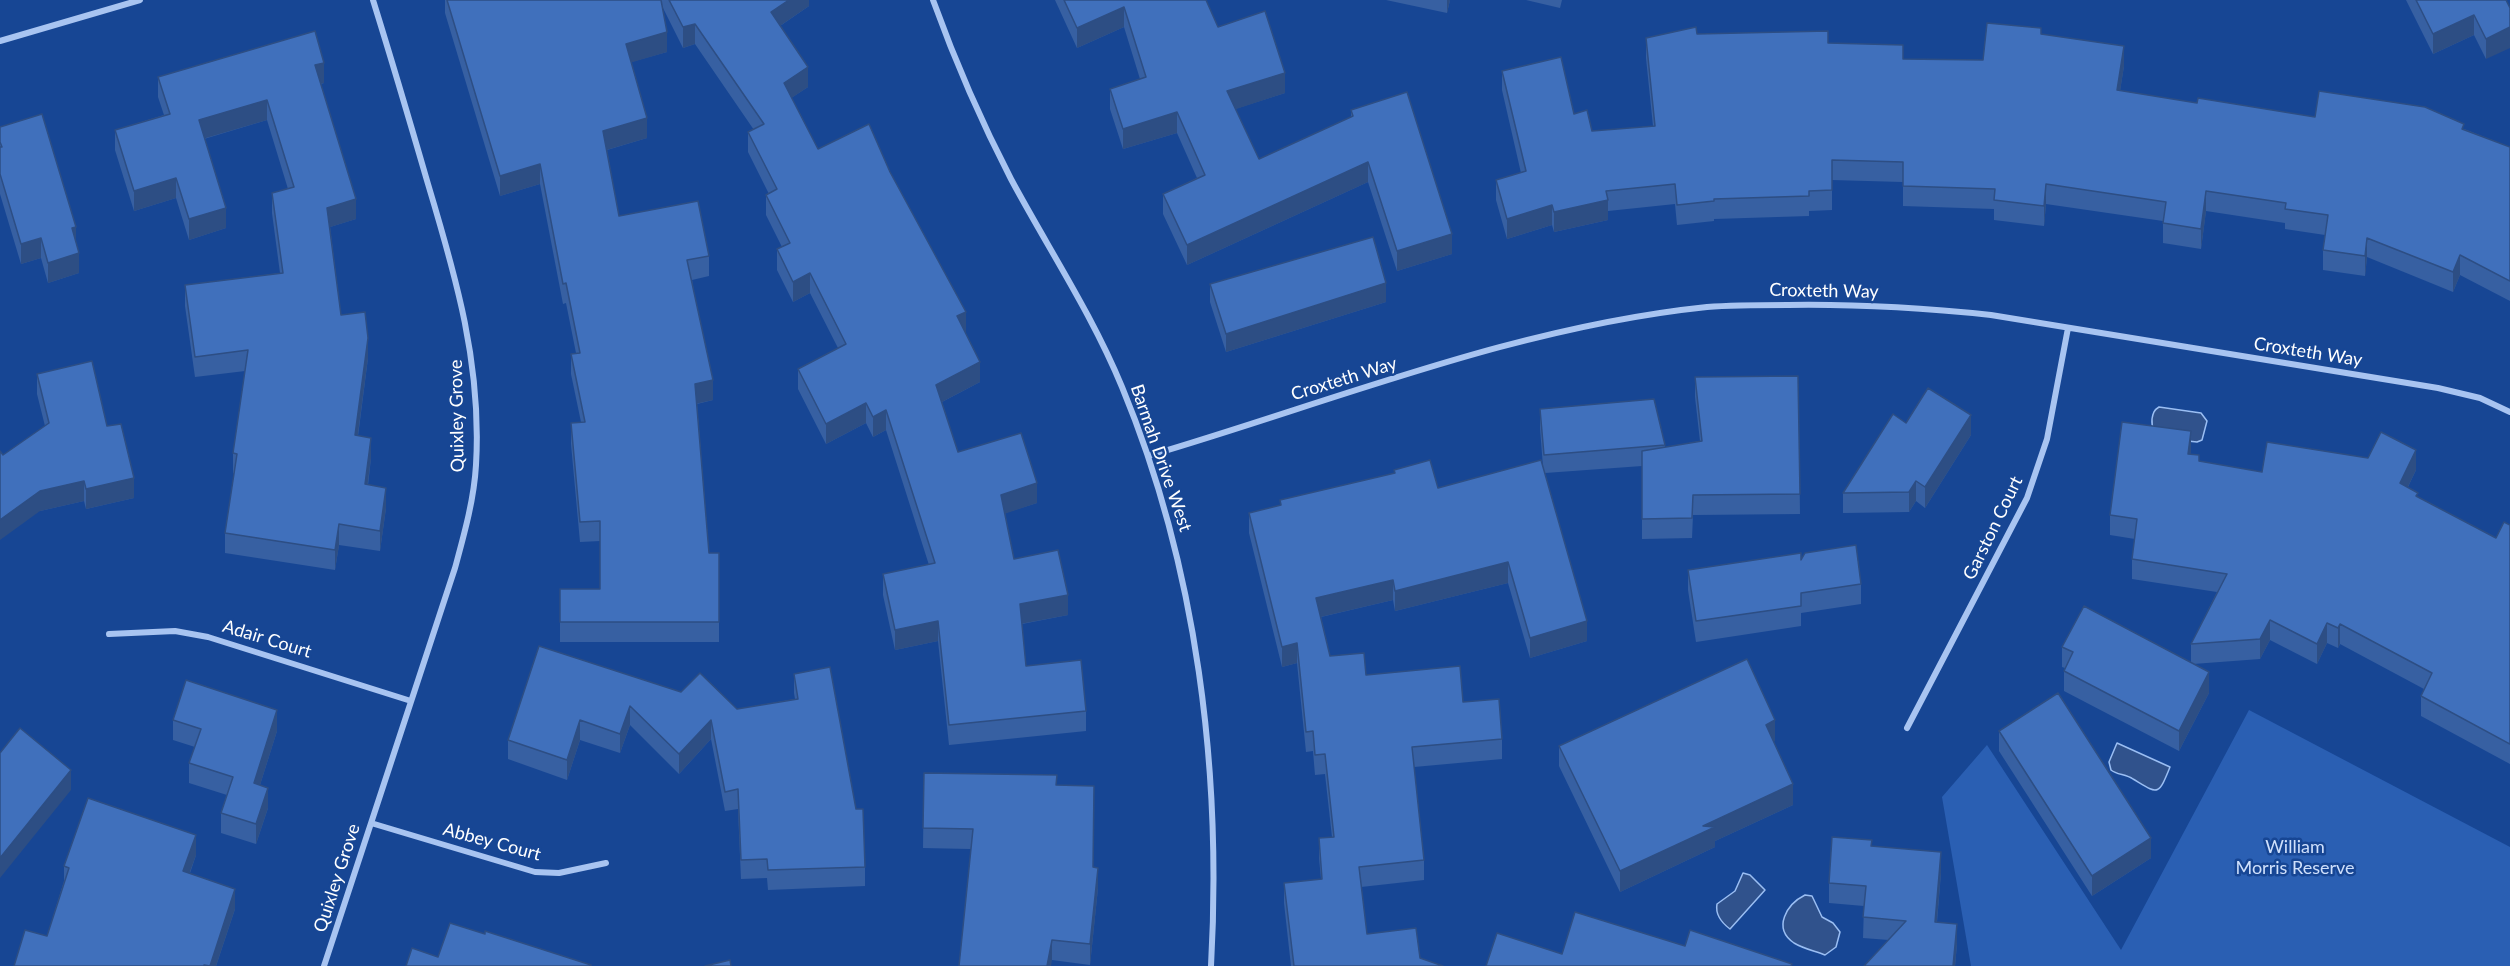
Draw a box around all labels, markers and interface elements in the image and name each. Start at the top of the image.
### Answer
street label: Croxteth Way [1769,279,1879,303]
street label: Croxteth Way [2252,333,2364,371]
street label: Croxteth Way [1288,353,1400,405]
street label: Quixley Grove [445,359,469,473]
street label: Barmah Drive West [1126,382,1196,534]
street label: Garston Court [1959,473,2027,583]
street label: Adair Court [220,615,314,663]
street label: Abbey Court [441,819,543,865]
street label: Quixley Grove [309,821,365,935]
park label: William Morris Reserve [2235,836,2355,878]

